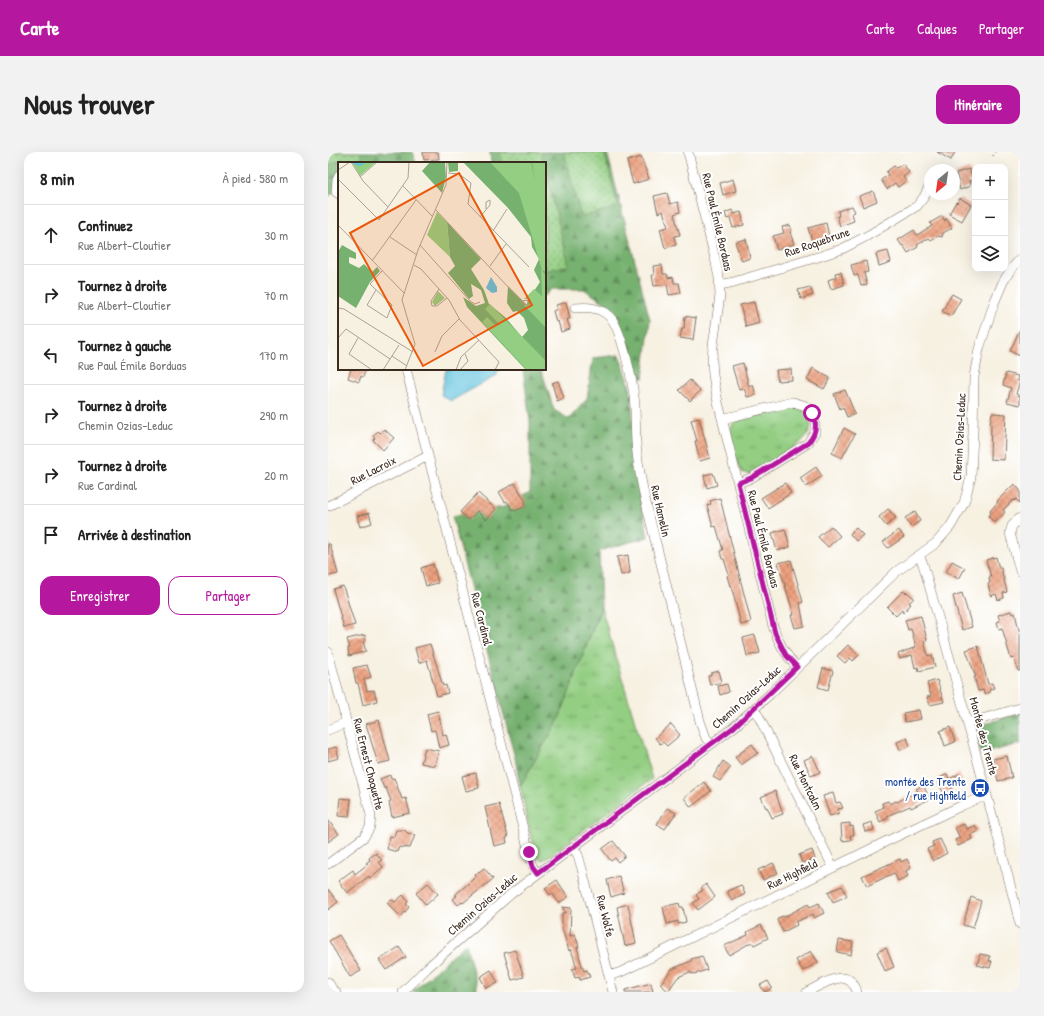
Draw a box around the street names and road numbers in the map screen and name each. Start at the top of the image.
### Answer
street label: Rue Paul Émile Borduas [698,171,738,273]
street label: Rue Roquebrune [782,223,852,261]
street label: Chemin Ozias-Leduc [948,393,970,481]
street label: Rue Lacroix [347,451,399,489]
street label: Rue Hamelin [647,484,675,538]
street label: Rue Paul Émile Borduas [744,488,784,590]
street label: Rue Cardinal [467,591,497,648]
street label: Chemin Ozias-Leduc [708,661,784,733]
street label: Montée des Trente [965,695,1003,777]
street label: Rue Ernest Choquette [349,716,389,812]
street label: Rue Montcalm [785,751,827,813]
street label: Rue Highfield [764,854,820,893]
street label: Chemin Ozias-Leduc [443,869,521,939]
street label: Rue Wolfe [593,893,619,939]

